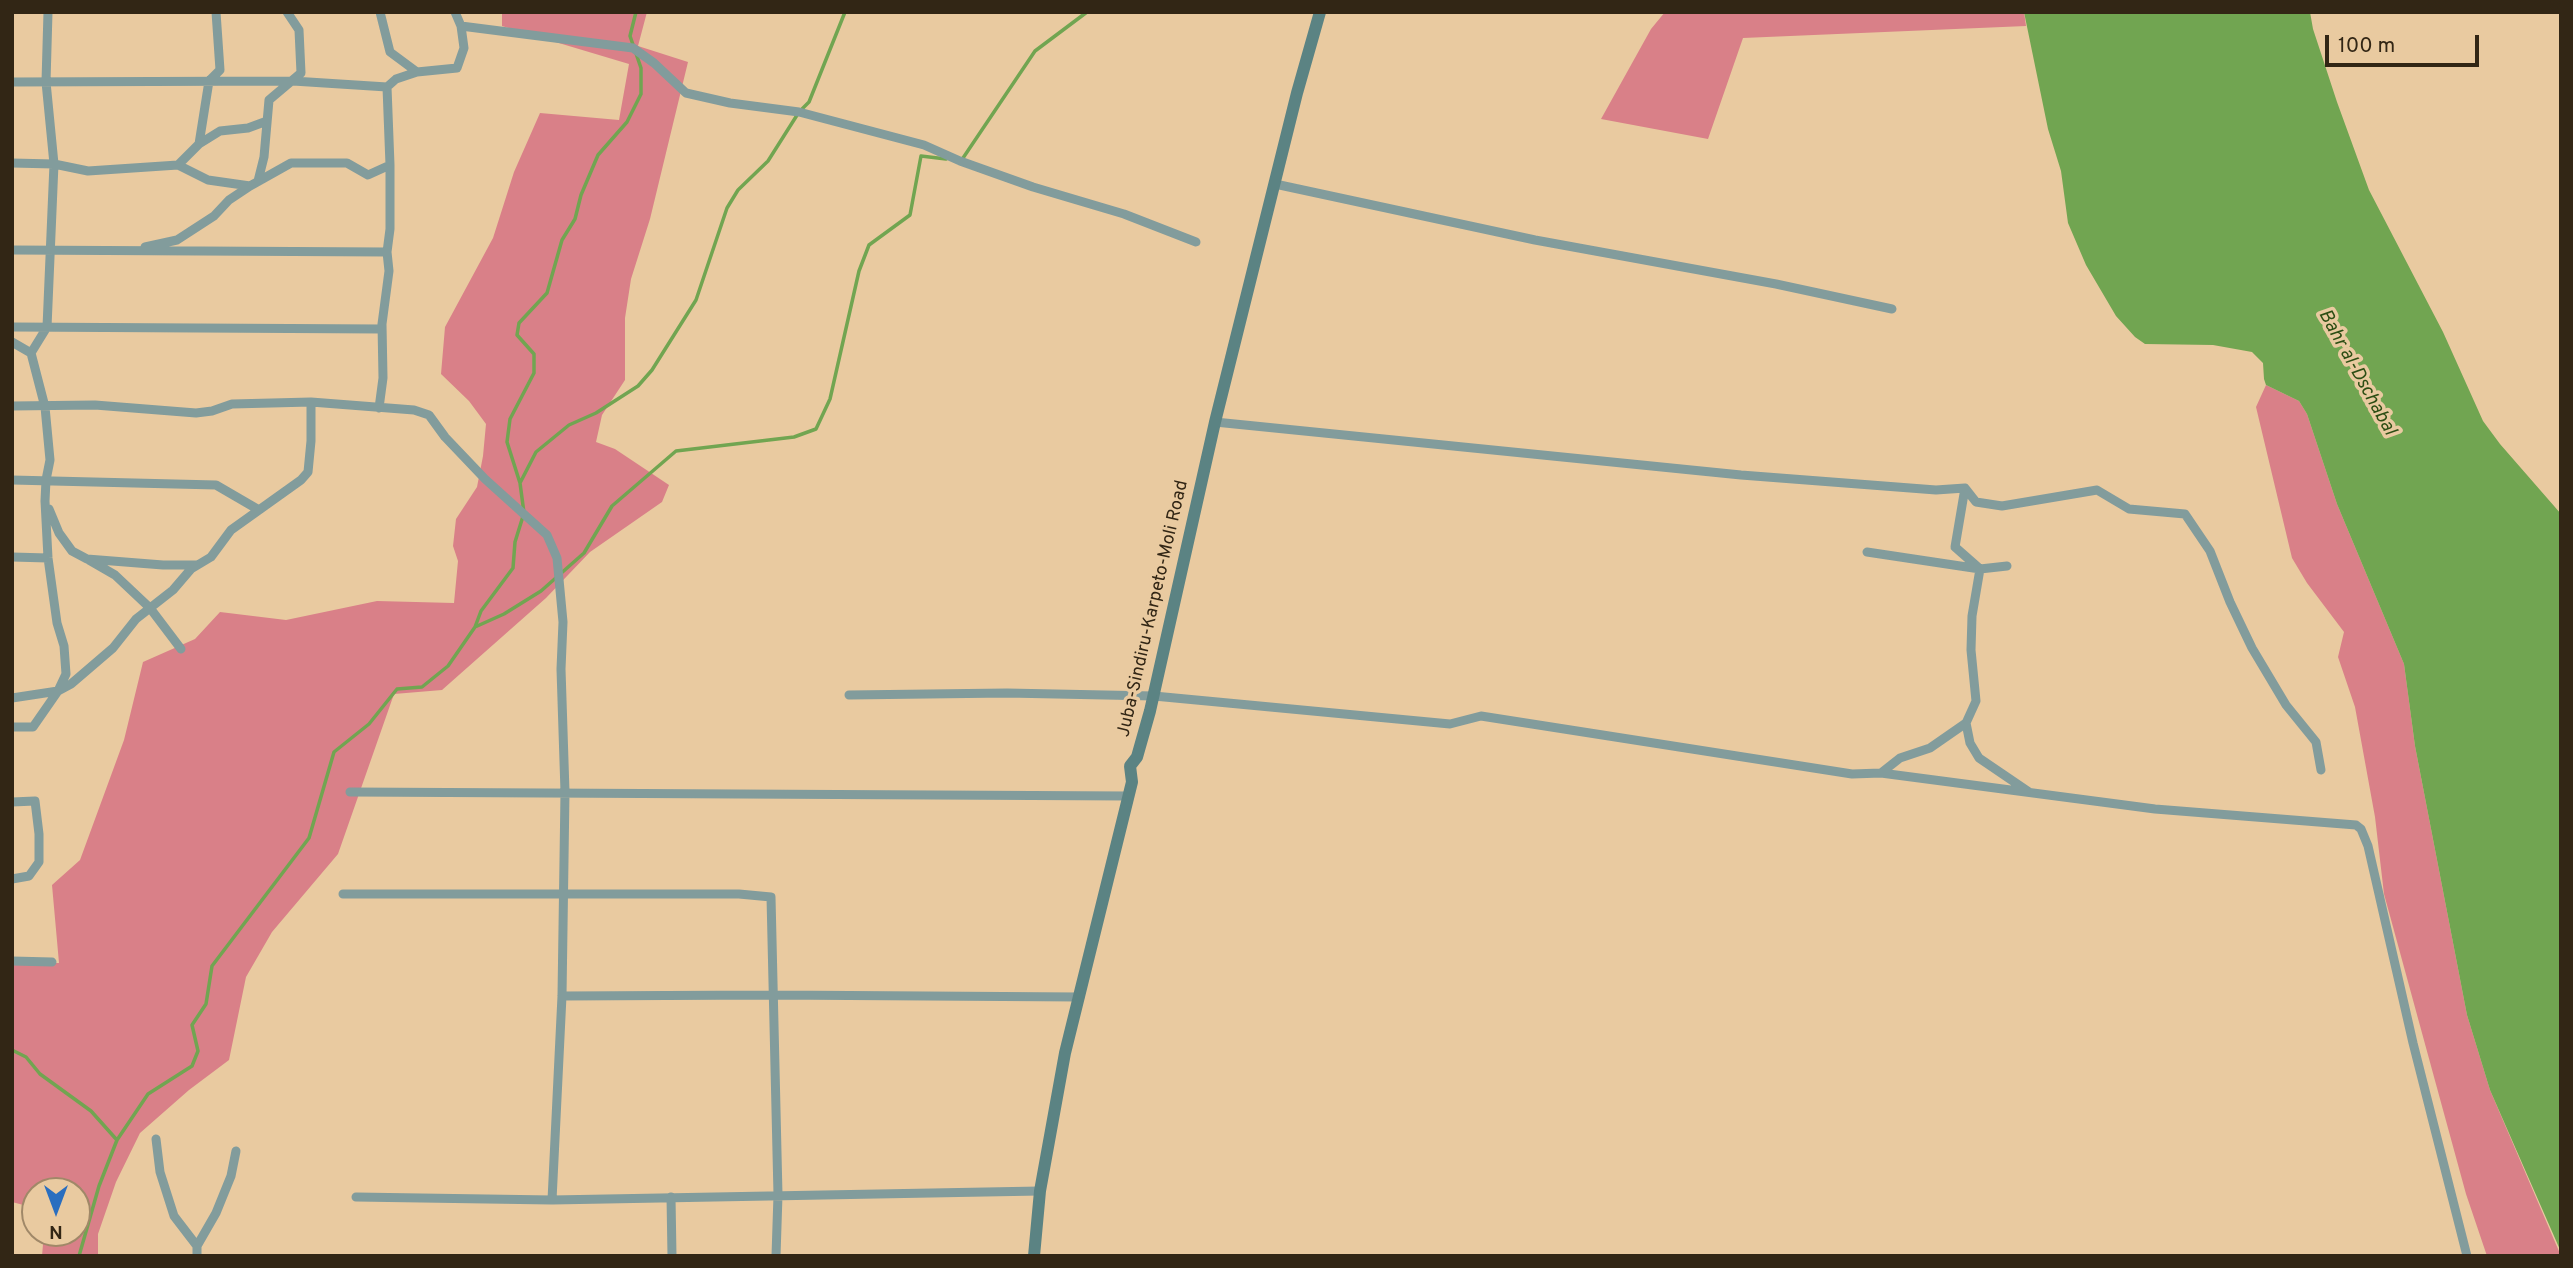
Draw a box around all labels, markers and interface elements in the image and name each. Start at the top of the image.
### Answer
scale bar [2328,21,2482,65]
text: 100 m [2338,33,2395,60]
water label: Bahr al-Dschabal [2312,306,2400,440]
street label: Juba-Sindiru-Karpeto-Moli Road [1114,479,1194,739]
north arrow [21,1177,91,1247]
text: N [49,1219,63,1243]

